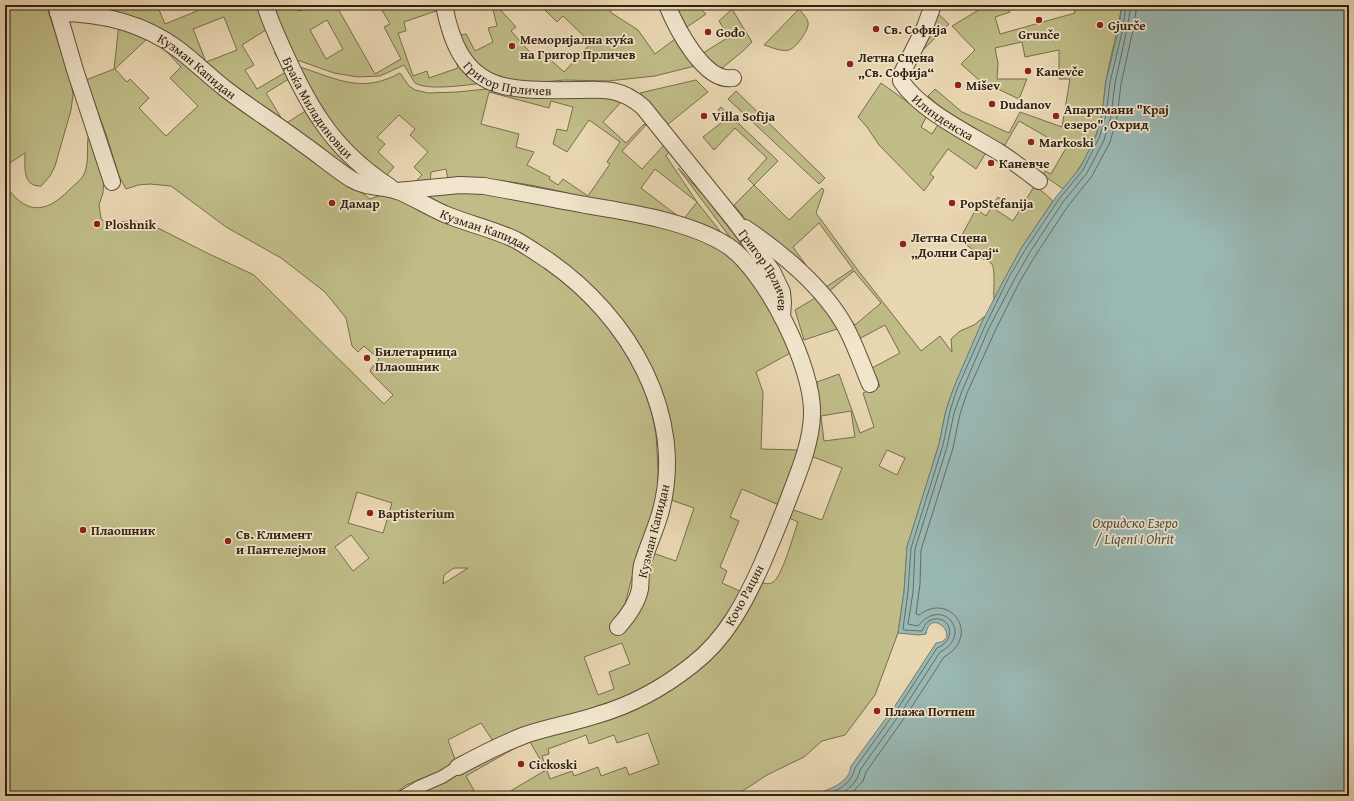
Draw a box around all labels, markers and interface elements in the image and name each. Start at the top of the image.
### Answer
marker: Grunče [1034,15,1044,25]
place label: Gjurče [1108,16,1146,35]
place label: Св. Софија [884,20,947,39]
marker: Gjurče [1095,20,1105,30]
place label: Gođo [716,23,745,42]
marker: Св. Софија [871,24,881,34]
place label: Grunče [1018,25,1060,44]
marker: Gođo [703,27,713,37]
street label: Кузман Капидан [154,29,241,104]
place label: Меморијална куќа на Григор Прличев [520,30,636,64]
marker: Меморијална куќа на Григор Прличев [507,41,517,51]
place label: Летна Сцена „Св. Софија“ [858,48,934,82]
street label: Браќа Миладиновци [278,54,357,163]
street label: Григор Прличев [459,57,552,100]
marker: Летна Сцена „Св. Софија“ [845,59,855,69]
place label: Kanevče [1036,62,1084,81]
marker: Kanevče [1023,66,1033,76]
place label: Mišev [966,76,1000,95]
marker: Mišev [953,80,963,90]
street label: Илинденска [908,90,978,146]
place label: Dudanov [1000,95,1051,114]
marker: Dudanov [987,99,997,109]
place label: Апартмани "Kрај eзеро", Охрид [1064,100,1169,134]
place label: Villa Sofija [712,107,776,126]
marker: Villa Sofija [699,111,709,121]
marker: Апартмани "Kрај eзеро", Охрид [1051,111,1061,121]
place label: Markoski [1039,133,1094,152]
marker: Markoski [1026,137,1036,147]
place label: Каневче [999,154,1050,173]
marker: Каневче [986,158,996,168]
place label: Дамар [339,194,380,213]
place label: PopStefanija [960,194,1034,213]
marker: Дамар [327,198,337,208]
marker: PopStefanija [947,198,957,208]
street label: Кузман Капидан [437,204,535,257]
place label: Ploshnik [105,215,156,234]
marker: Ploshnik [92,219,102,229]
street label: Григор Прличев [734,225,792,312]
place label: Летна Сцена „Долни Сарај“ [911,228,999,262]
marker: Летна Сцена „Долни Сарај“ [898,239,908,249]
place label: Билетарница Плаошник [375,342,458,376]
marker: Билетарница Плаошник [362,353,372,363]
street label: Кузман Капидан [633,482,674,580]
place label: Baptisterium [378,504,455,523]
marker: Baptisterium [365,508,375,518]
water label: Охридско Езеро / Liqeni i Ohrit [1092,513,1178,549]
place label: Плаошник [91,521,156,540]
marker: Плаошник [78,525,88,535]
place label: Св. Климент и Пантелејмон [236,525,326,559]
marker: Св. Климент и Пантелејмон [223,536,233,546]
street label: Кочо Рацин [720,561,769,629]
place label: Плажа Потпеш [885,702,976,721]
marker: Плажа Потпеш [872,706,882,716]
place label: Cickoski [529,755,577,774]
marker: Cickoski [516,759,526,769]

